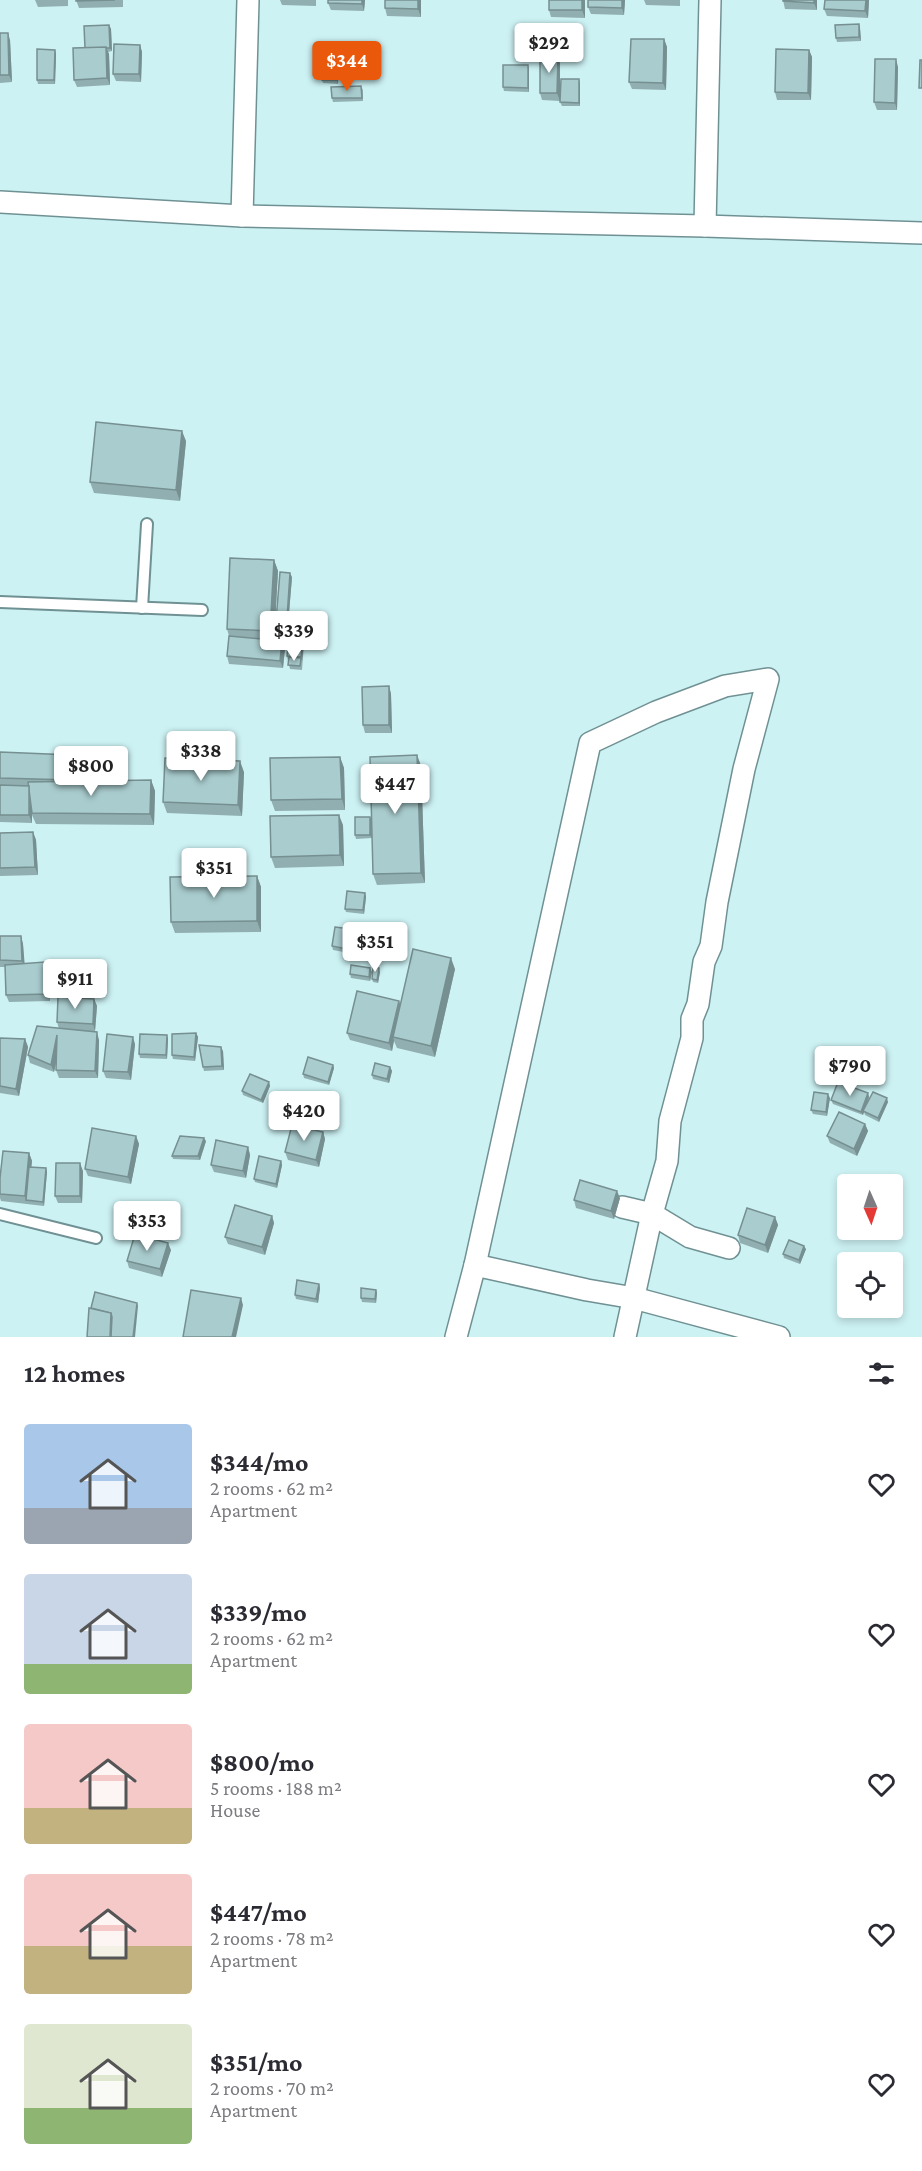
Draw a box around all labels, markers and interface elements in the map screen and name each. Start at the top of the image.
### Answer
pin: $292 [513,23,585,74]
text: $292 [528,31,570,53]
pin: $344 [311,41,383,92]
text: $344 [326,49,368,71]
pin: $339 [258,611,330,662]
text: $339 [274,619,314,641]
pin: $338 [165,731,237,782]
text: $338 [180,739,222,761]
pin: $800 [55,746,127,797]
text: $800 [68,754,114,776]
pin: $447 [359,764,431,815]
text: $447 [375,772,415,794]
pin: $351 [178,848,250,899]
text: $351 [196,856,232,878]
pin: $351 [339,922,411,973]
text: $351 [357,930,393,952]
pin: $911 [39,959,111,1010]
text: $911 [57,967,93,989]
pin: $790 [814,1046,886,1097]
text: $790 [829,1054,871,1076]
pin: $420 [268,1091,340,1142]
text: $420 [283,1099,325,1121]
north arrow [837,1174,903,1240]
map controls [837,1174,903,1318]
pin: $353 [111,1201,183,1252]
text: $353 [128,1209,166,1231]
button: locate [837,1252,903,1318]
icon: filters [865,1357,898,1390]
text: 12 homes [24,1359,125,1388]
icon: home [72,1448,144,1520]
text: $344/mo [210,1448,309,1477]
icon: heart [865,1468,898,1501]
text: 2 rooms · 62 m² [210,1477,333,1499]
text: Apartment [210,1499,297,1521]
icon: home [72,1598,144,1670]
text: $339/mo [210,1598,307,1627]
icon: heart [865,1618,898,1651]
text: 2 rooms · 62 m² [210,1627,333,1649]
text: Apartment [210,1649,297,1671]
icon: home [72,1748,144,1820]
text: $800/mo [210,1748,314,1777]
icon: heart [865,1768,898,1801]
text: 5 rooms · 188 m² [210,1777,342,1799]
text: House [210,1799,260,1821]
icon: home [72,1898,144,1970]
text: $447/mo [210,1898,307,1927]
icon: heart [865,1918,898,1951]
text: 2 rooms · 78 m² [210,1927,334,1949]
text: Apartment [210,1949,297,1971]
icon: home [72,2048,144,2120]
text: $351/mo [210,2048,303,2077]
icon: heart [865,2068,898,2101]
text: 2 rooms · 70 m² [210,2077,334,2099]
text: Apartment [210,2099,297,2121]

